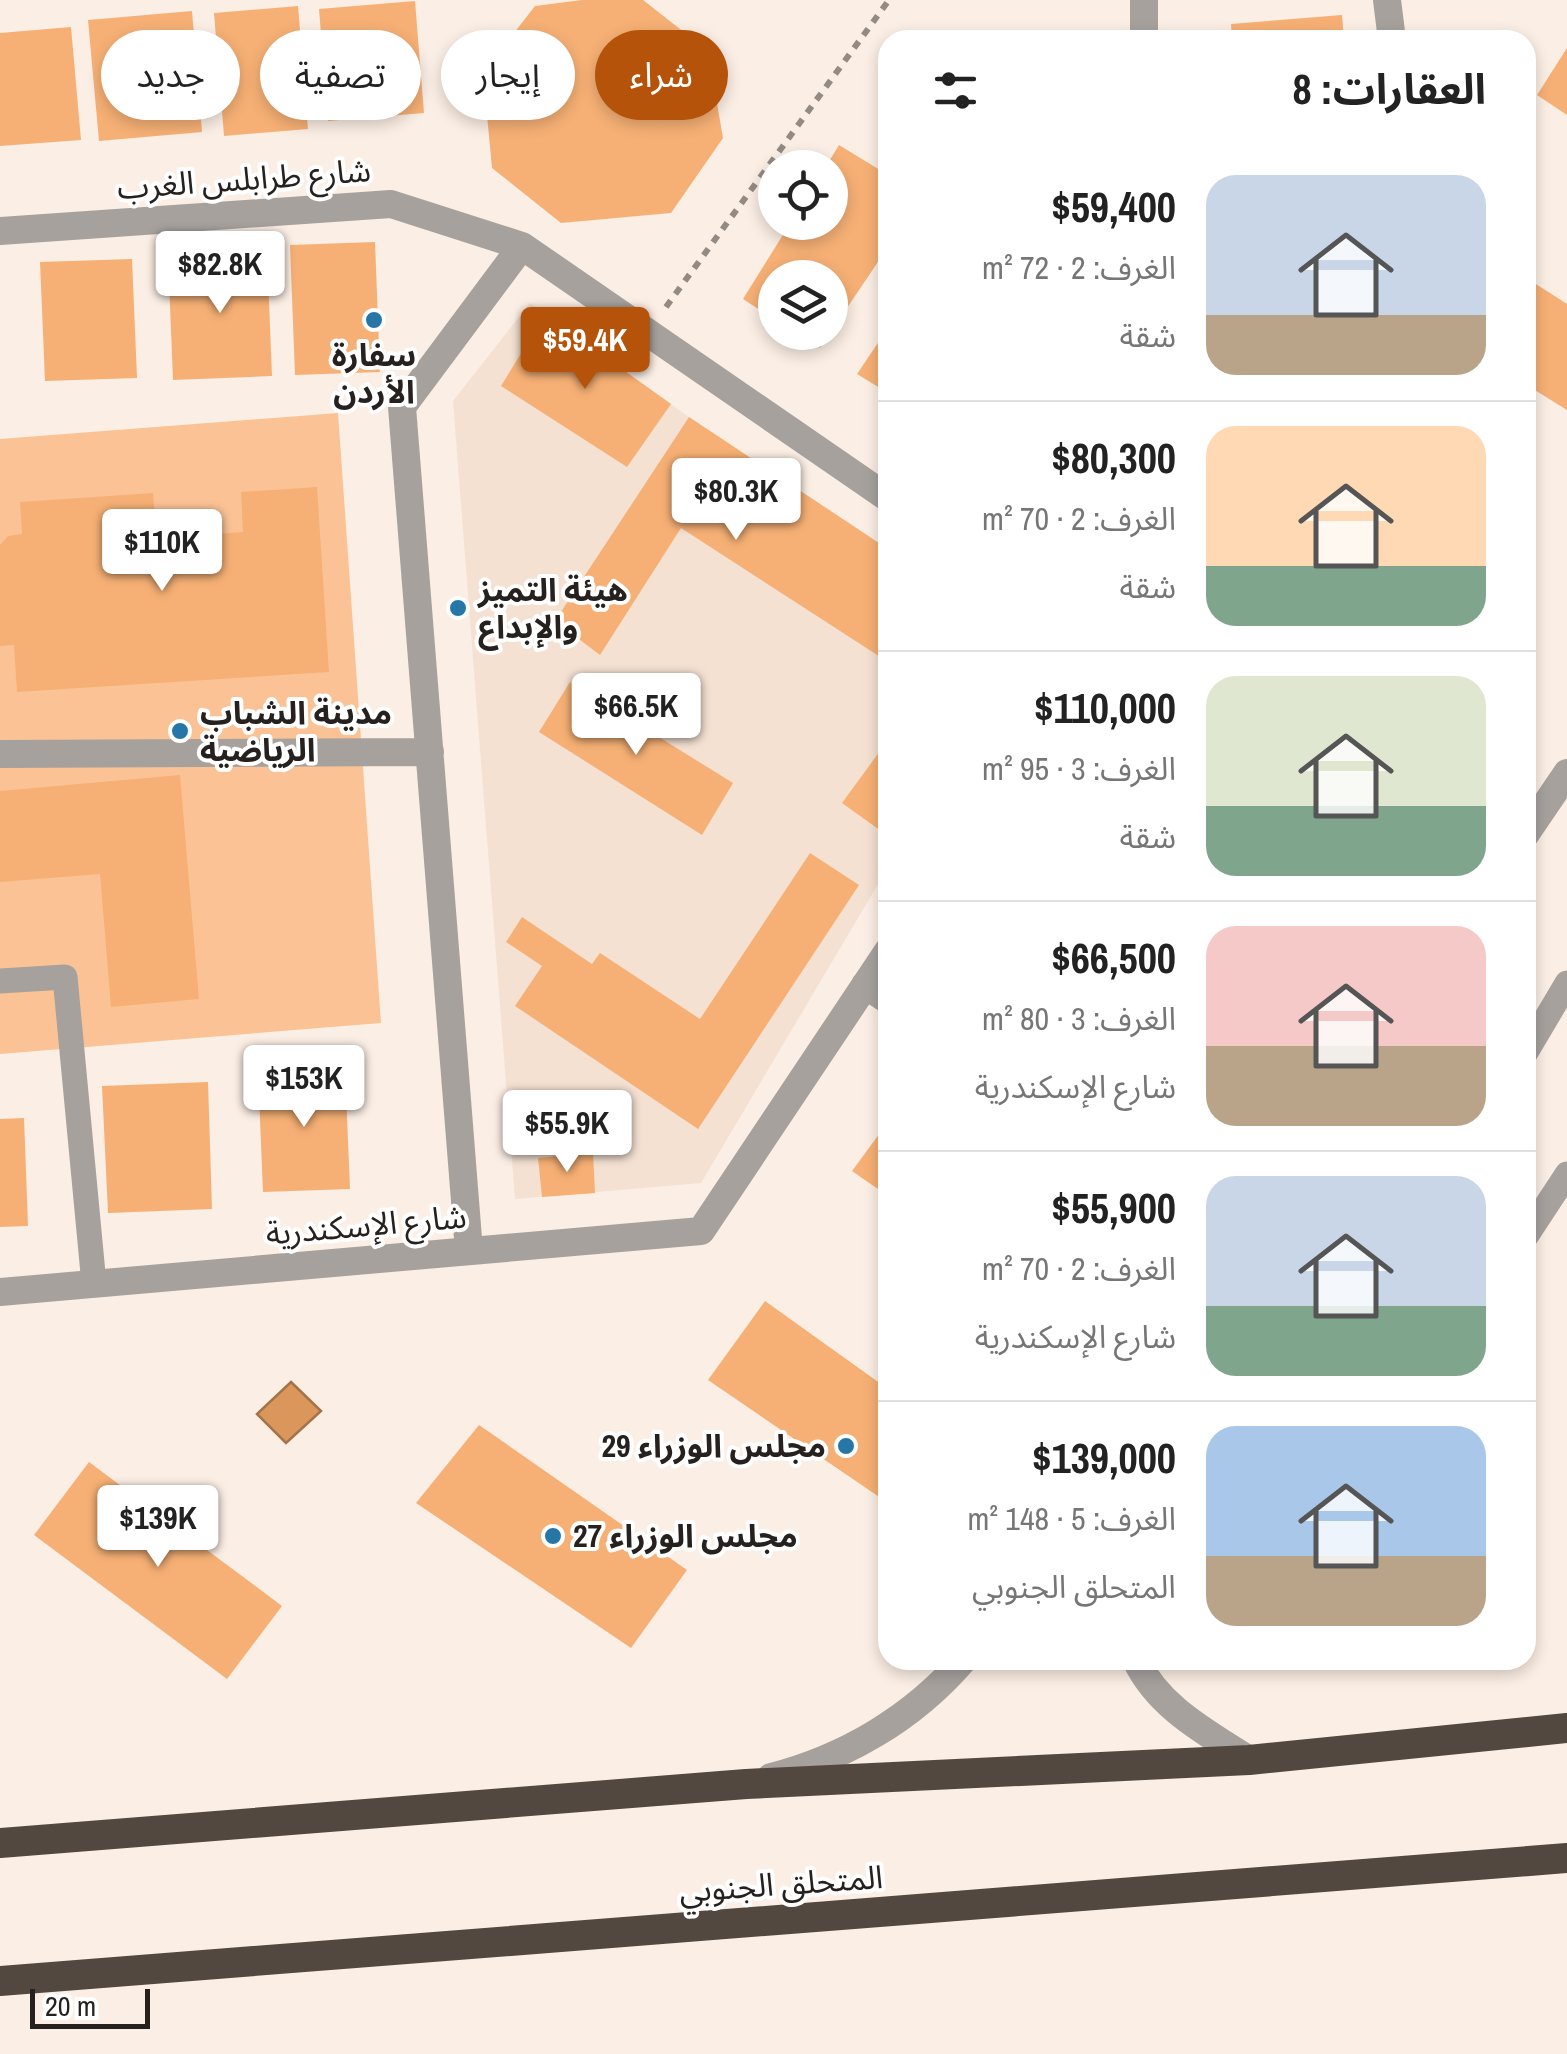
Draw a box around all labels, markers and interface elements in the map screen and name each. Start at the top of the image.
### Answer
chip: جديد [101,30,240,120]
chip: تصفية [260,30,421,120]
chip: إيجار [441,30,575,120]
chip: شراء [595,30,728,120]
text: العقارات: 8 [1293,61,1486,117]
icon: filters [928,63,983,118]
street label: شارع طرابلس الغرب [116,148,372,212]
map controls [758,150,848,350]
button: locate [758,150,848,240]
text: $59,400 [1052,179,1176,235]
icon: home [1286,215,1406,335]
pin: $82.8K [139,231,301,316]
text: $82.8K [178,242,262,285]
text: الغرف: 2 · 72 m² [982,246,1176,289]
button: layers [758,260,848,350]
pin: $59.4K [504,307,666,392]
marker: سفارة الأردن [363,309,385,331]
text: شقة [1120,314,1176,357]
text: $59.4K [543,318,627,361]
place label: سفارة الأردن [332,333,416,413]
text: $80,300 [1052,430,1176,486]
pin: $80.3K [655,458,817,543]
icon: home [1286,466,1406,586]
text: $80.3K [694,469,778,512]
text: الغرف: 2 · 70 m² [982,497,1176,540]
pin: $110K [92,509,232,594]
text: $110K [124,520,200,563]
text: شقة [1120,565,1176,608]
place label: هيئة التميز والإبداع [476,568,628,651]
marker: هيئة التميز والإبداع [447,597,469,619]
pin: $66.5K [555,673,717,758]
text: $110,000 [1034,680,1176,736]
text: $66.5K [594,684,678,727]
place label: مدينة الشباب الرياضية [200,691,392,771]
icon: home [1286,716,1406,836]
marker: مدينة الشباب الرياضية [169,720,191,742]
text: الغرف: 3 · 95 m² [982,747,1176,790]
text: شقة [1120,815,1176,858]
text: $66,500 [1052,930,1176,986]
icon: home [1286,966,1406,1086]
text: الغرف: 3 · 80 m² [982,997,1176,1040]
pin: $153K [234,1045,374,1130]
text: $153K [265,1056,343,1099]
text: شارع الإسكندرية [975,1065,1176,1108]
pin: $55.9K [486,1090,648,1175]
text: $55.9K [525,1101,609,1144]
text: $55,900 [1052,1180,1176,1236]
street label: شارع الإسكندرية [264,1194,468,1258]
icon: home [1286,1216,1406,1336]
text: الغرف: 2 · 70 m² [982,1247,1176,1290]
text: شارع الإسكندرية [975,1315,1176,1358]
place label: مجلس الوزراء 29 [601,1424,826,1467]
text: $139,000 [1032,1430,1176,1486]
marker: مجلس الوزراء 29 [835,1435,857,1457]
icon: home [1286,1466,1406,1586]
pin: $139K [88,1485,228,1570]
text: $139K [119,1496,197,1539]
text: الغرف: 5 · 148 m² [967,1497,1176,1540]
place label: مجلس الوزراء 27 [573,1514,798,1557]
marker: مجلس الوزراء 27 [542,1525,564,1547]
text: المتحلق الجنوبي [972,1565,1176,1608]
street label: المتحلق الجنوبي [678,1855,884,1915]
scale bar [30,1984,150,2028]
text: 20 m [45,1987,96,2025]

